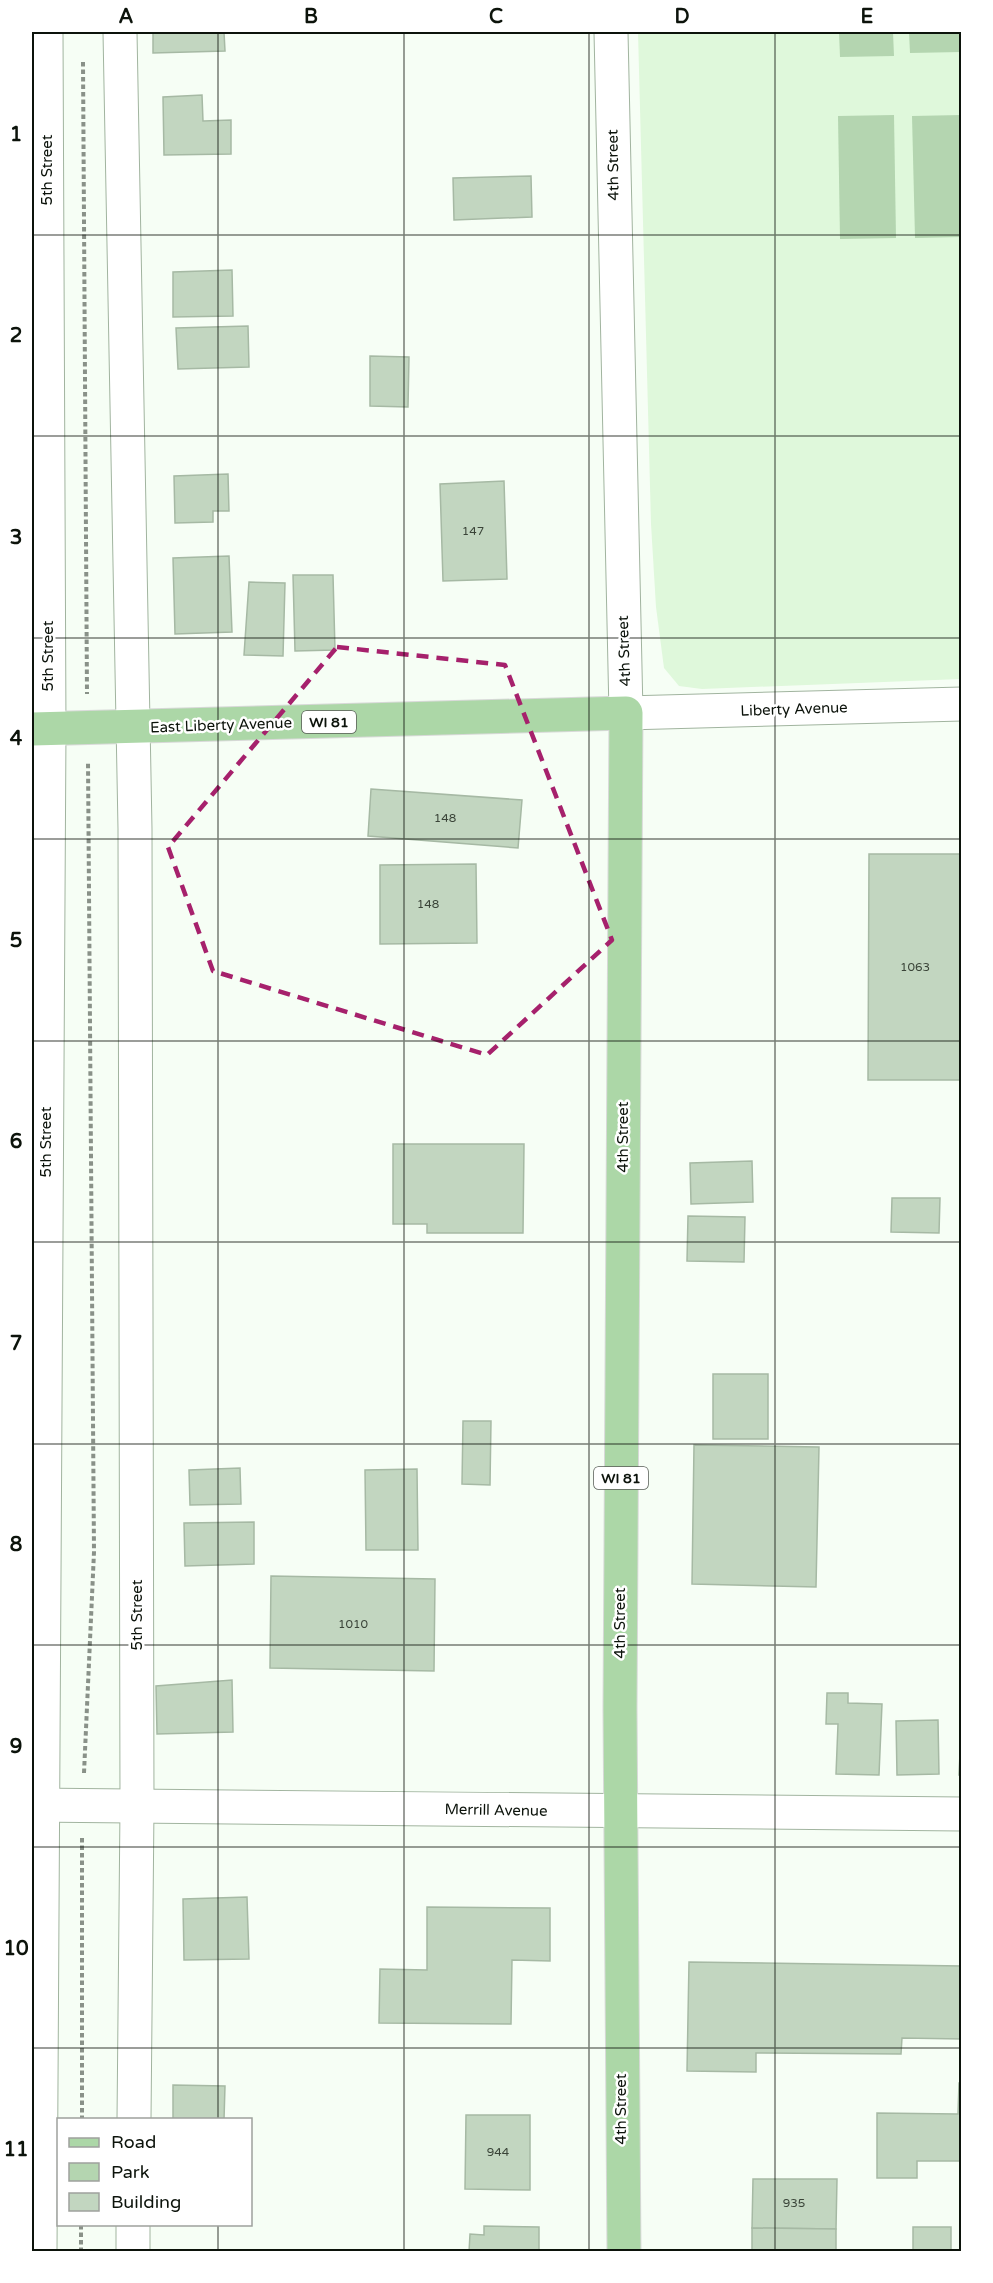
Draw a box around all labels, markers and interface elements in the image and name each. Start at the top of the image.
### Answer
text: A [119,5,134,29]
text: B [304,5,318,29]
text: C [489,5,503,29]
text: D [674,5,690,29]
text: E [861,5,874,29]
text: 1 [10,123,22,147]
street label: 4th Street [603,129,623,201]
street label: 5th Street [38,134,56,206]
text: 2 [10,324,22,348]
house number: 147 [462,524,484,538]
text: 3 [10,526,22,550]
street label: 4th Street [614,615,634,687]
street label: 5th Street [39,620,57,692]
street label: Liberty Avenue [740,698,848,720]
road number: WI 81 [302,711,356,733]
street label: East Liberty Avenue [150,714,292,736]
text: 4 [10,727,23,751]
house number: 148 [434,811,456,825]
house number: 148 [417,897,439,911]
text: 5 [10,929,22,953]
house number: 1063 [900,960,930,974]
street label: 4th Street [614,1101,632,1173]
street label: 5th Street [37,1106,55,1178]
text: 6 [10,1130,22,1154]
text: 7 [10,1332,22,1356]
road number: WI 81 [594,1467,648,1489]
text: 8 [10,1533,22,1557]
street label: 5th Street [128,1579,146,1651]
street label: 4th Street [611,1587,629,1659]
house number: 1010 [338,1617,369,1631]
text: 9 [10,1735,22,1759]
street label: Merrill Avenue [444,1800,548,1820]
text: 10 [3,1937,29,1961]
street label: 4th Street [612,2073,630,2145]
legend [57,2118,252,2226]
text: Road [111,2131,156,2153]
text: 11 [3,2138,29,2162]
house number: 944 [487,2145,510,2159]
text: Park [111,2161,150,2183]
text: Building [111,2191,181,2213]
house number: 935 [783,2196,805,2210]

